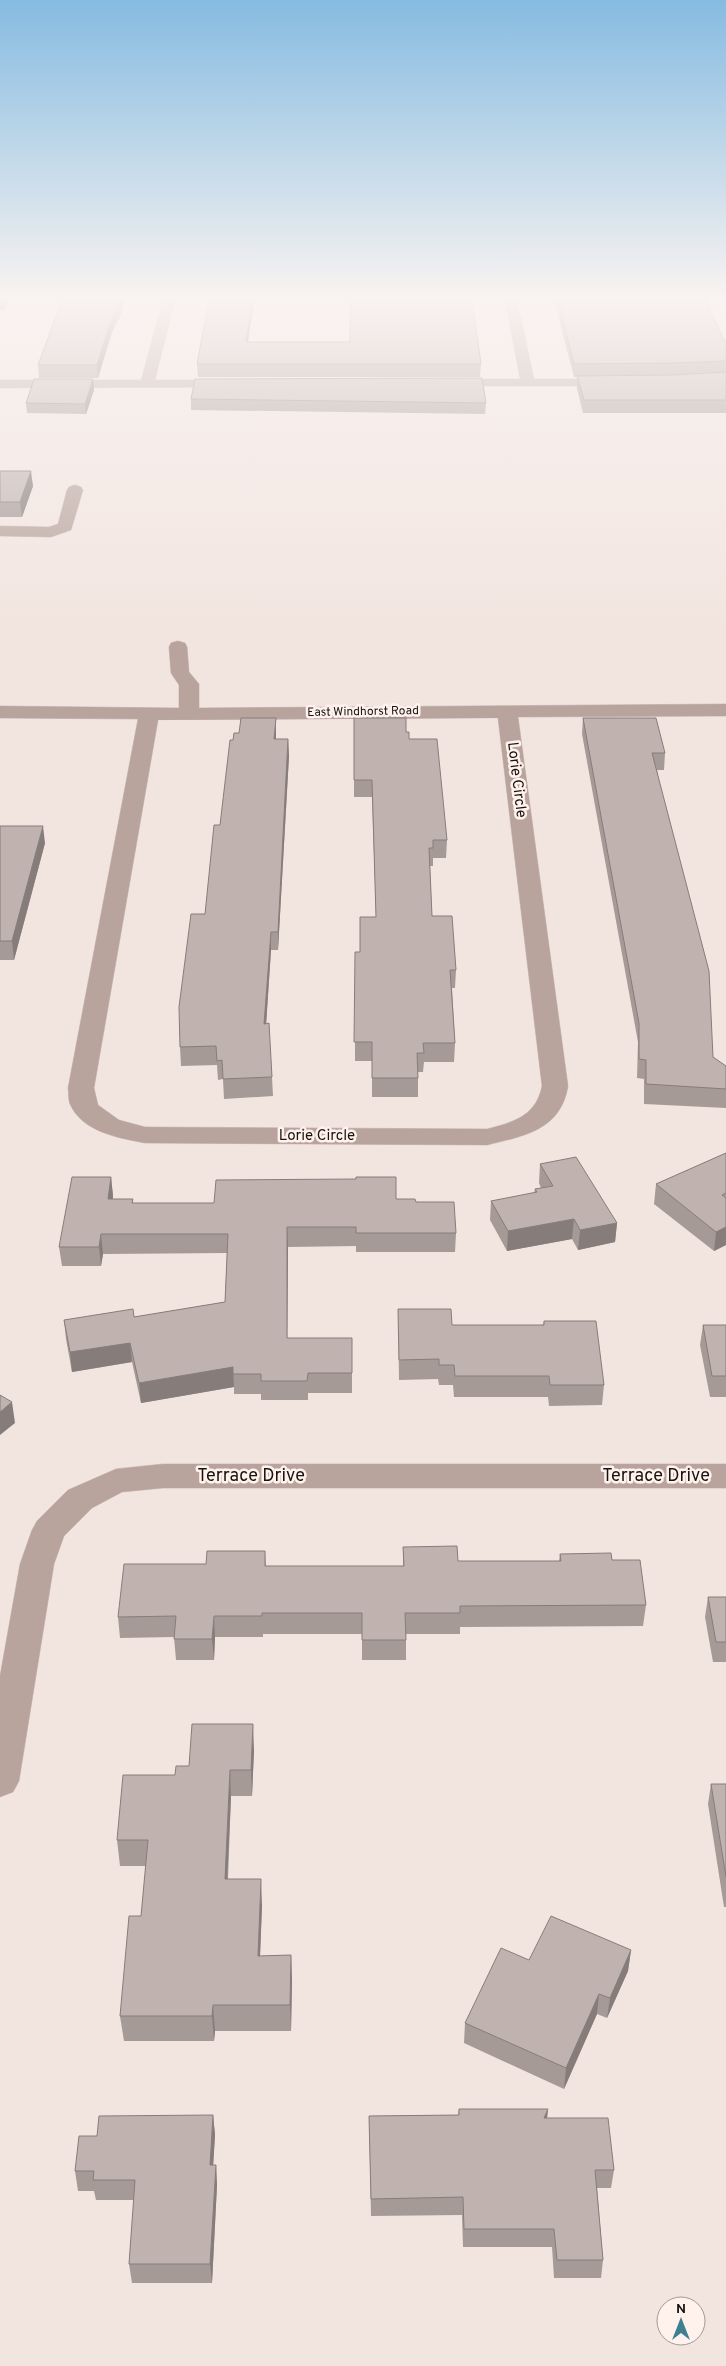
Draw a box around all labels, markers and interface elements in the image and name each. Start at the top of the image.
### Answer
street label: East Windhorst Road [307,703,419,721]
street label: Lorie Circle [502,741,530,819]
street label: Lorie Circle [279,1127,355,1146]
street label: Terrace Drive [197,1465,305,1488]
street label: Terrace Drive [602,1465,710,1488]
north arrow [656,2296,706,2346]
text: N [676,2301,686,2318]

